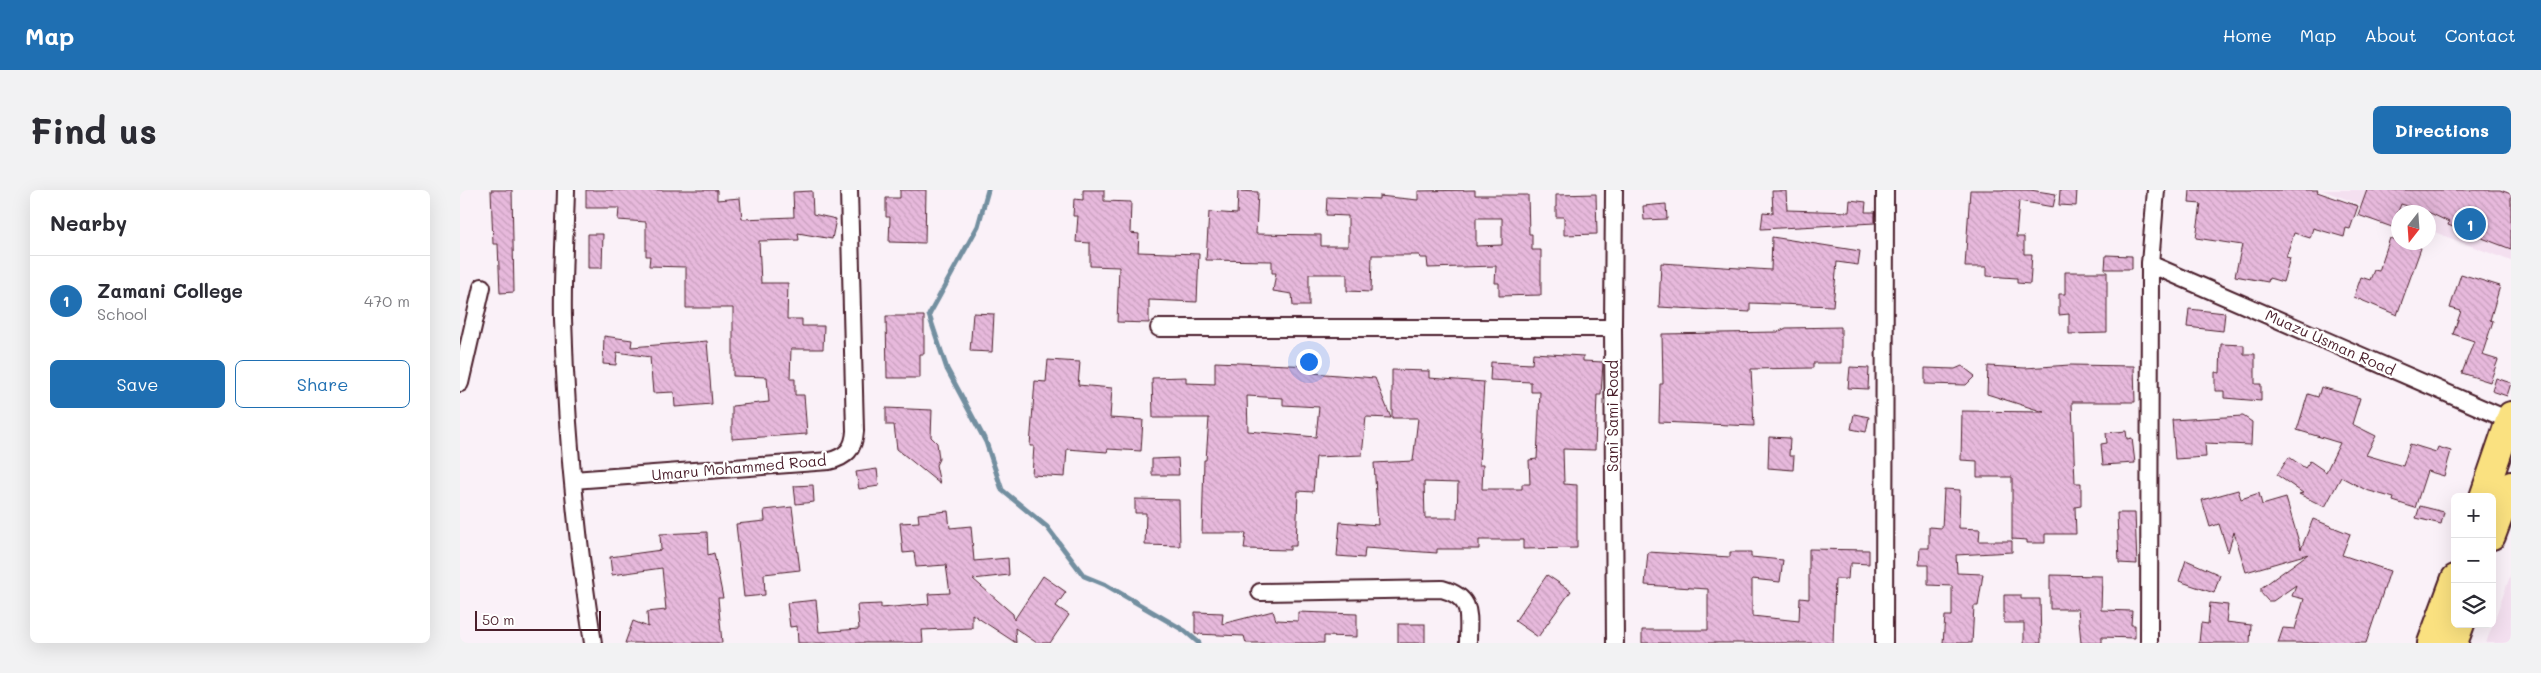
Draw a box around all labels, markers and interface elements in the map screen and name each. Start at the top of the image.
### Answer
text: Map [25,20,74,51]
text: Home [2223,23,2272,47]
text: Map [2300,23,2336,47]
text: About [2364,23,2417,47]
text: Contact [2445,23,2516,47]
button: Directions [2373,106,2511,154]
text: Find us [30,107,157,153]
north arrow [2391,205,2436,250]
pin: 1 [2454,205,2486,243]
text: Nearby [50,209,127,236]
text: Zamani College [97,278,243,303]
text: 1 [62,290,70,311]
text: 470 m [364,290,410,311]
text: School [97,303,147,324]
street label: Muazu Usman Road [2262,304,2398,380]
your location [1296,349,1322,375]
button: Save [50,360,225,408]
button: Share [235,360,410,408]
street label: Sani Sami Road [1602,360,1622,472]
street label: Umaru Mohammed Road [651,449,827,485]
map controls [2451,493,2496,628]
button: + [2451,493,2496,538]
button: − [2451,538,2496,583]
button: layers [2451,583,2496,628]
scale bar [475,608,601,631]
text: 50 m [482,610,514,629]

